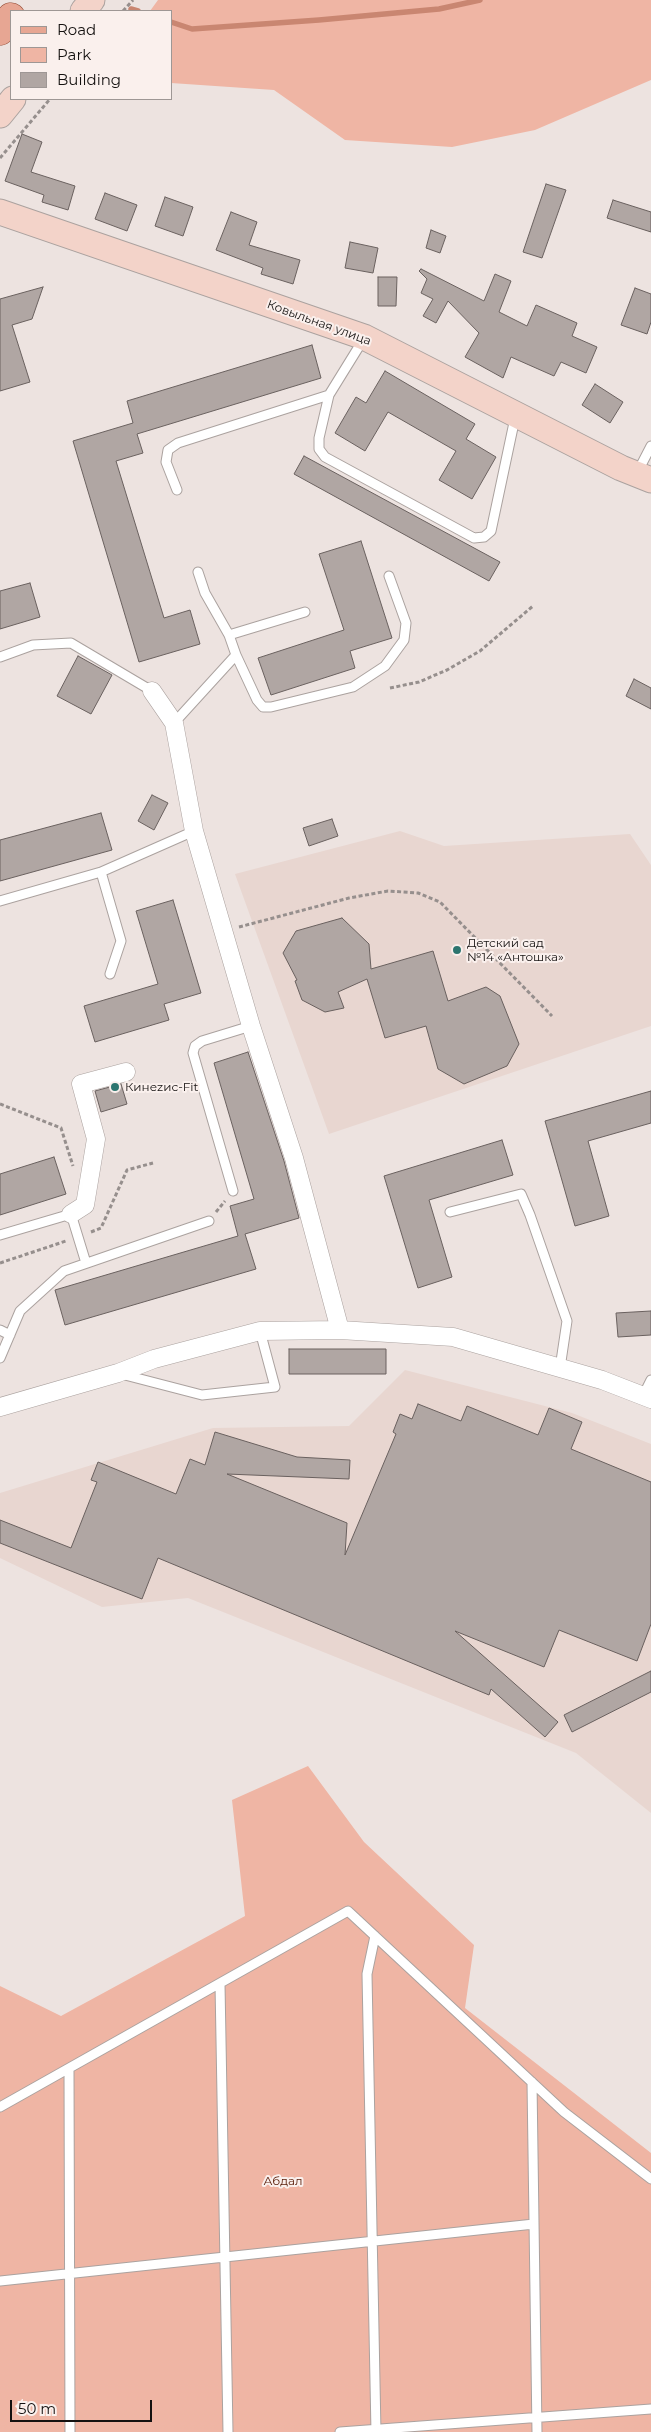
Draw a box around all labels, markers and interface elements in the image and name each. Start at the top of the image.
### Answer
legend [10,10,172,100]
text: Road [57,20,96,39]
text: Park [57,45,91,64]
text: Building [57,70,121,89]
street label: Ковыльная улица [265,297,373,349]
place label: Детский сад №14 «Антошка» [467,936,564,964]
marker: Детский сад №14 «Антошка» [451,944,463,956]
place label: Кинеzис-Fit [125,1080,198,1094]
marker: Кинеzис-Fit [109,1081,121,1093]
park label: Абдал [263,2174,303,2188]
scale bar [12,2390,155,2422]
text: 50 m [18,2399,56,2418]

